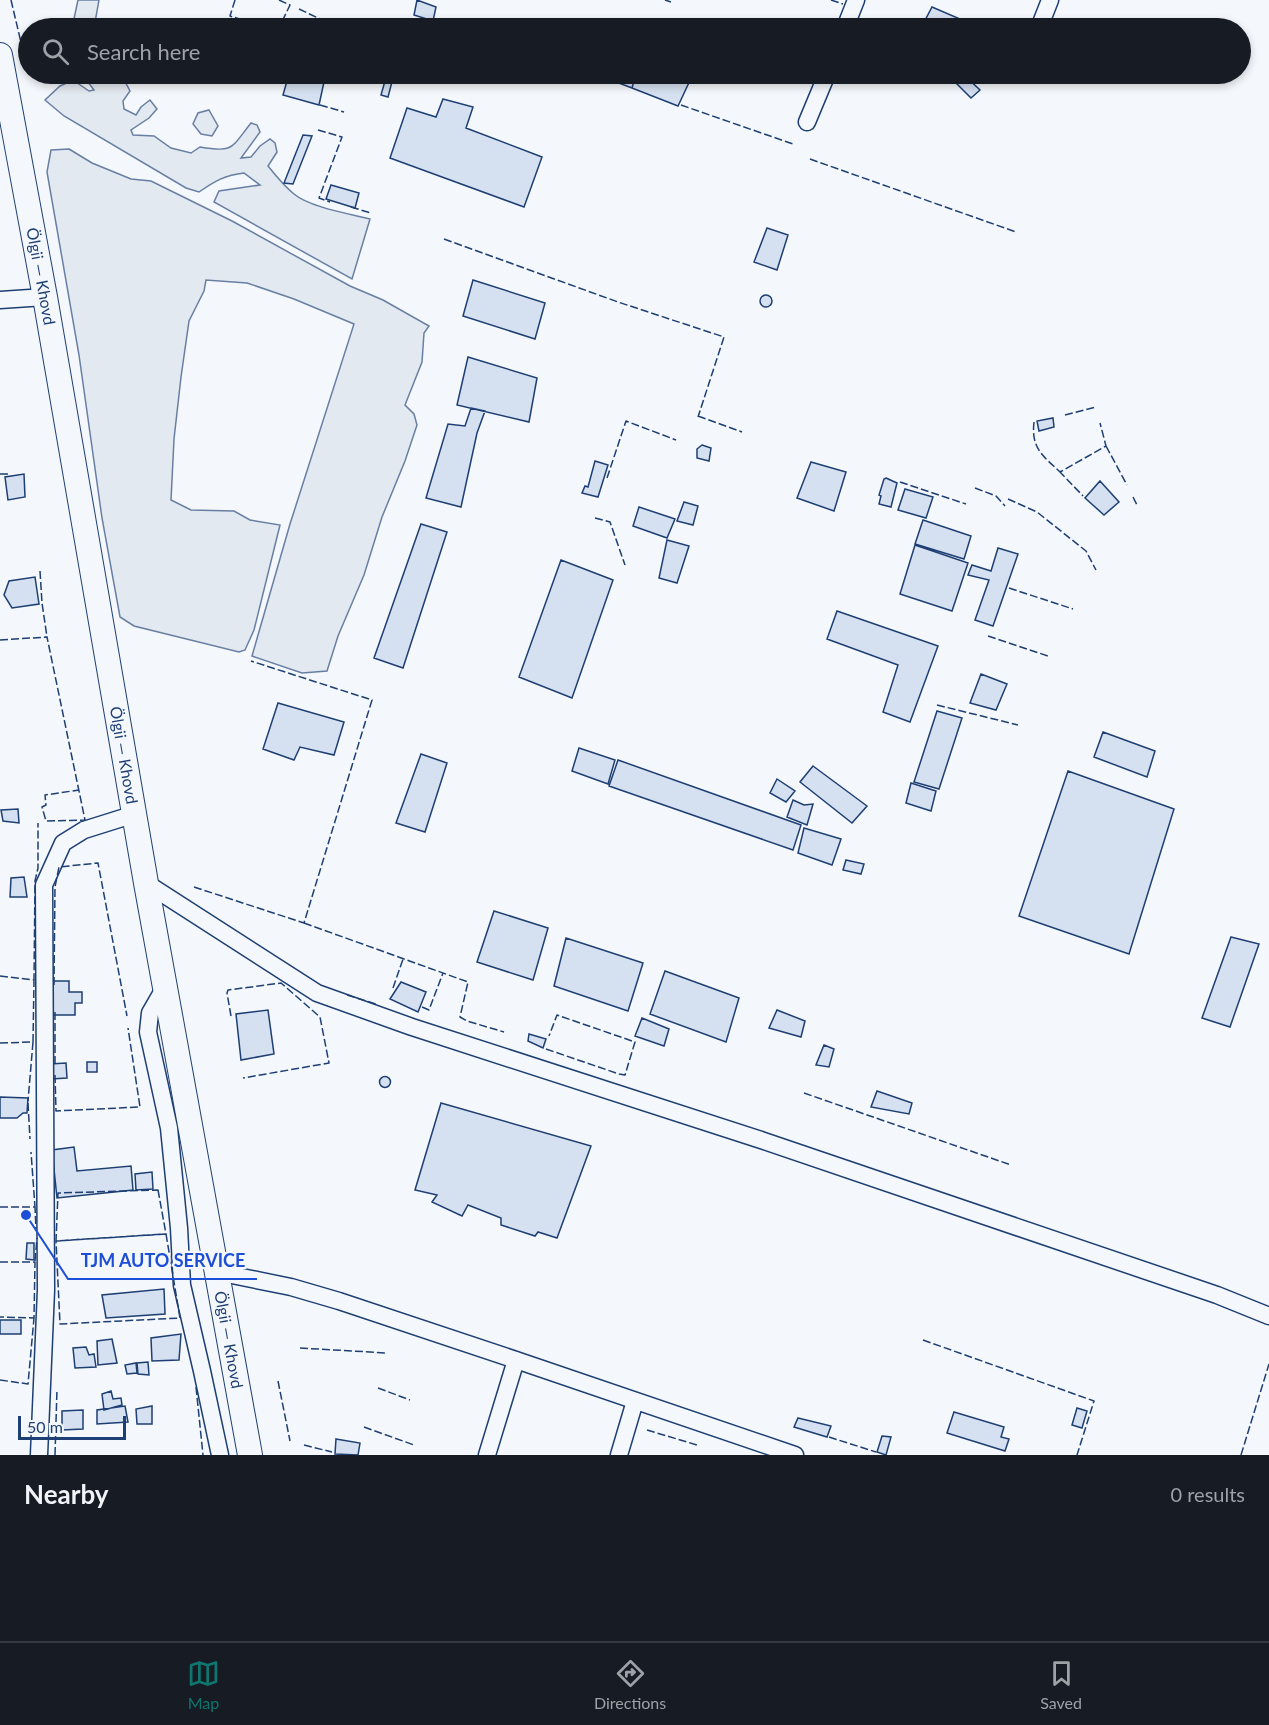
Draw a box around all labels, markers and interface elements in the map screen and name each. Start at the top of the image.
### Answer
search box [18,18,1251,84]
icon: search [39,35,72,68]
text: Search here [87,38,200,65]
street label: Ölgii — Khovd [23,226,60,326]
street label: Ölgii — Khovd [107,705,142,805]
callout: TJM AUTO SERVICE [68,1243,257,1279]
text: TJM AUTO SERVICE [81,1249,245,1271]
street label: Ölgii — Khovd [211,1289,248,1390]
scale bar [18,1413,126,1440]
text: 50 m [27,1417,63,1436]
text: Nearby [24,1478,109,1510]
text: 0 results [1170,1482,1245,1506]
tab: Map [187,1657,220,1712]
tab: Directions [594,1657,666,1712]
tab: Saved [1040,1657,1082,1712]

